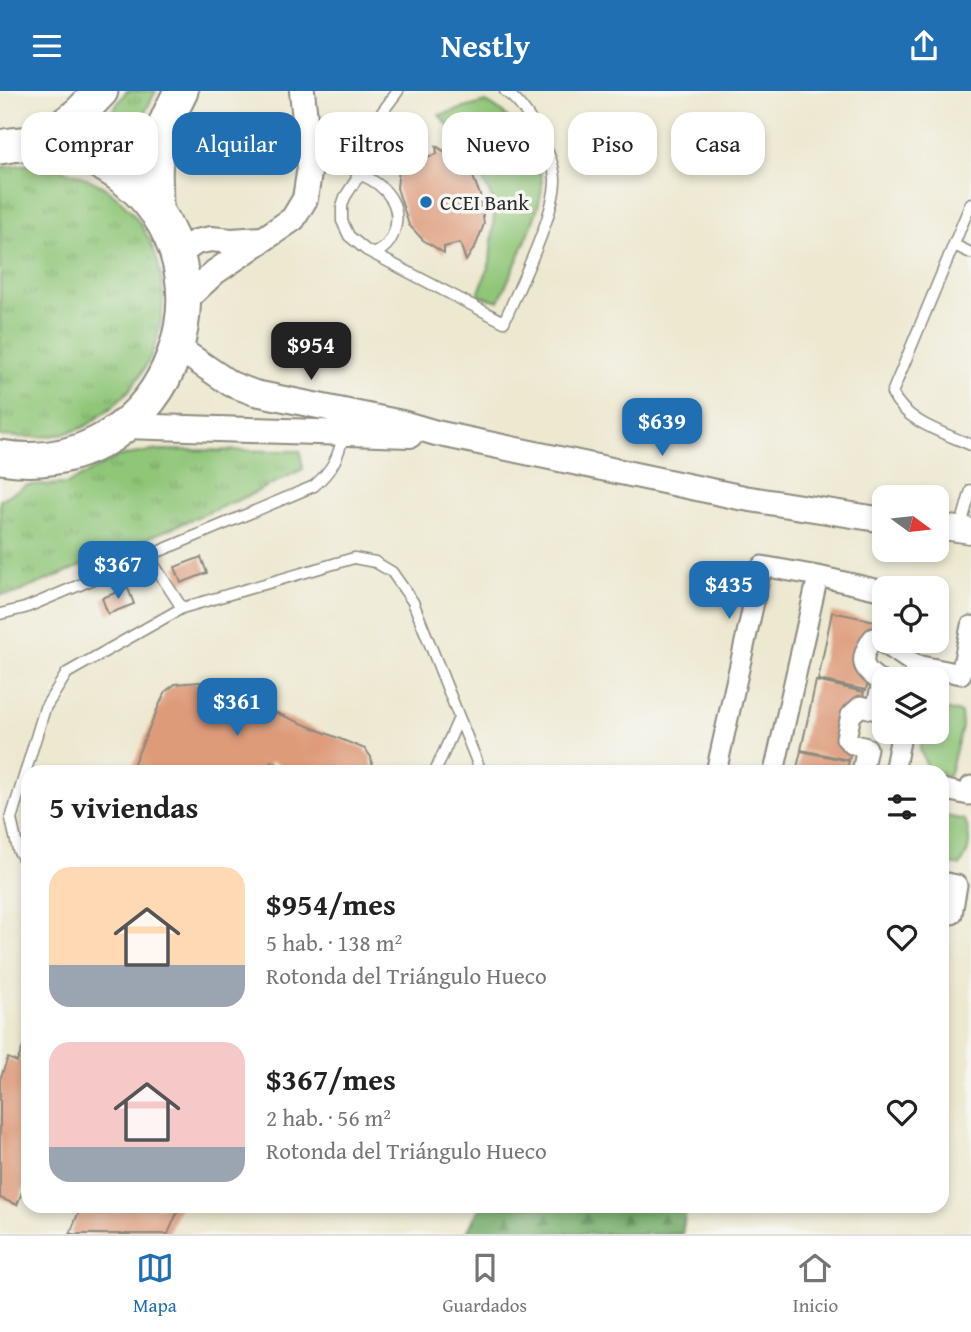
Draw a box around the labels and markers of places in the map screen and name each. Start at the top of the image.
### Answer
place label: CCEI Bank [440,187,529,218]
marker: CCEI Bank [418,194,434,210]
pin: $954 [270,323,352,382]
pin: $639 [621,399,703,458]
pin: $367 [77,541,159,601]
pin: $435 [688,561,770,621]
pin: $361 [196,679,278,738]

